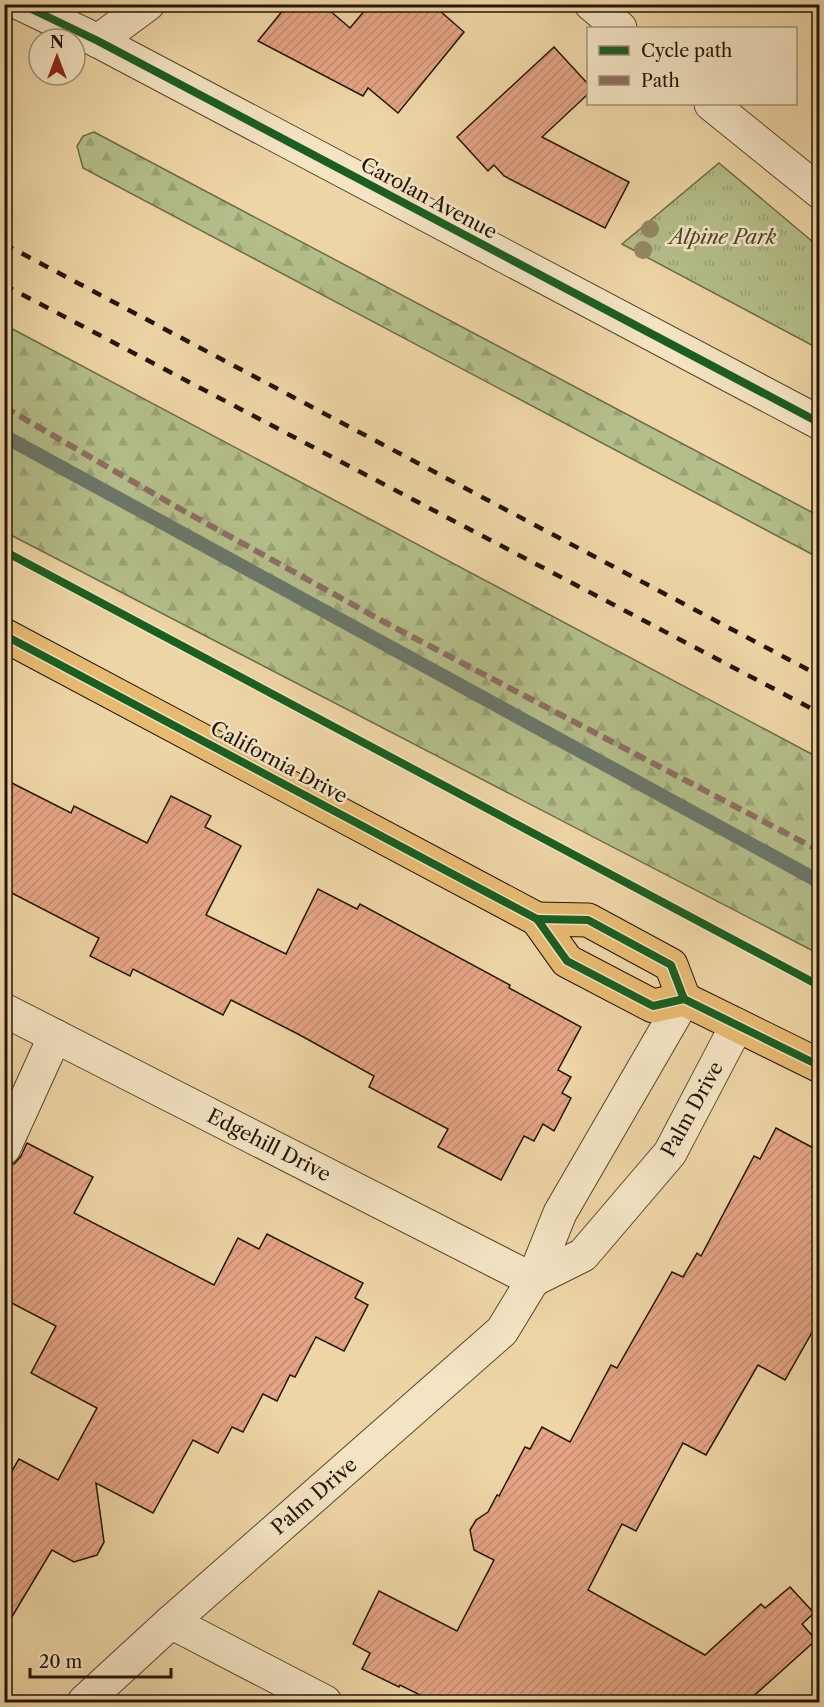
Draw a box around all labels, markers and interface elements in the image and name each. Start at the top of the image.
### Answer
north arrow [27,27,87,87]
legend [587,27,797,105]
text: N [50,32,64,52]
text: Cycle path [641,40,732,62]
text: Path [641,70,680,92]
street label: Carolan Avenue [357,152,501,244]
park label: Alpine Park [667,225,777,249]
street label: California Drive [206,716,352,808]
street label: Palm Drive [656,1057,728,1161]
street label: Edgehill Drive [203,1104,335,1186]
street label: Palm Drive [266,1452,362,1540]
scale bar [30,1641,171,1679]
text: 20 m [39,1651,83,1673]

